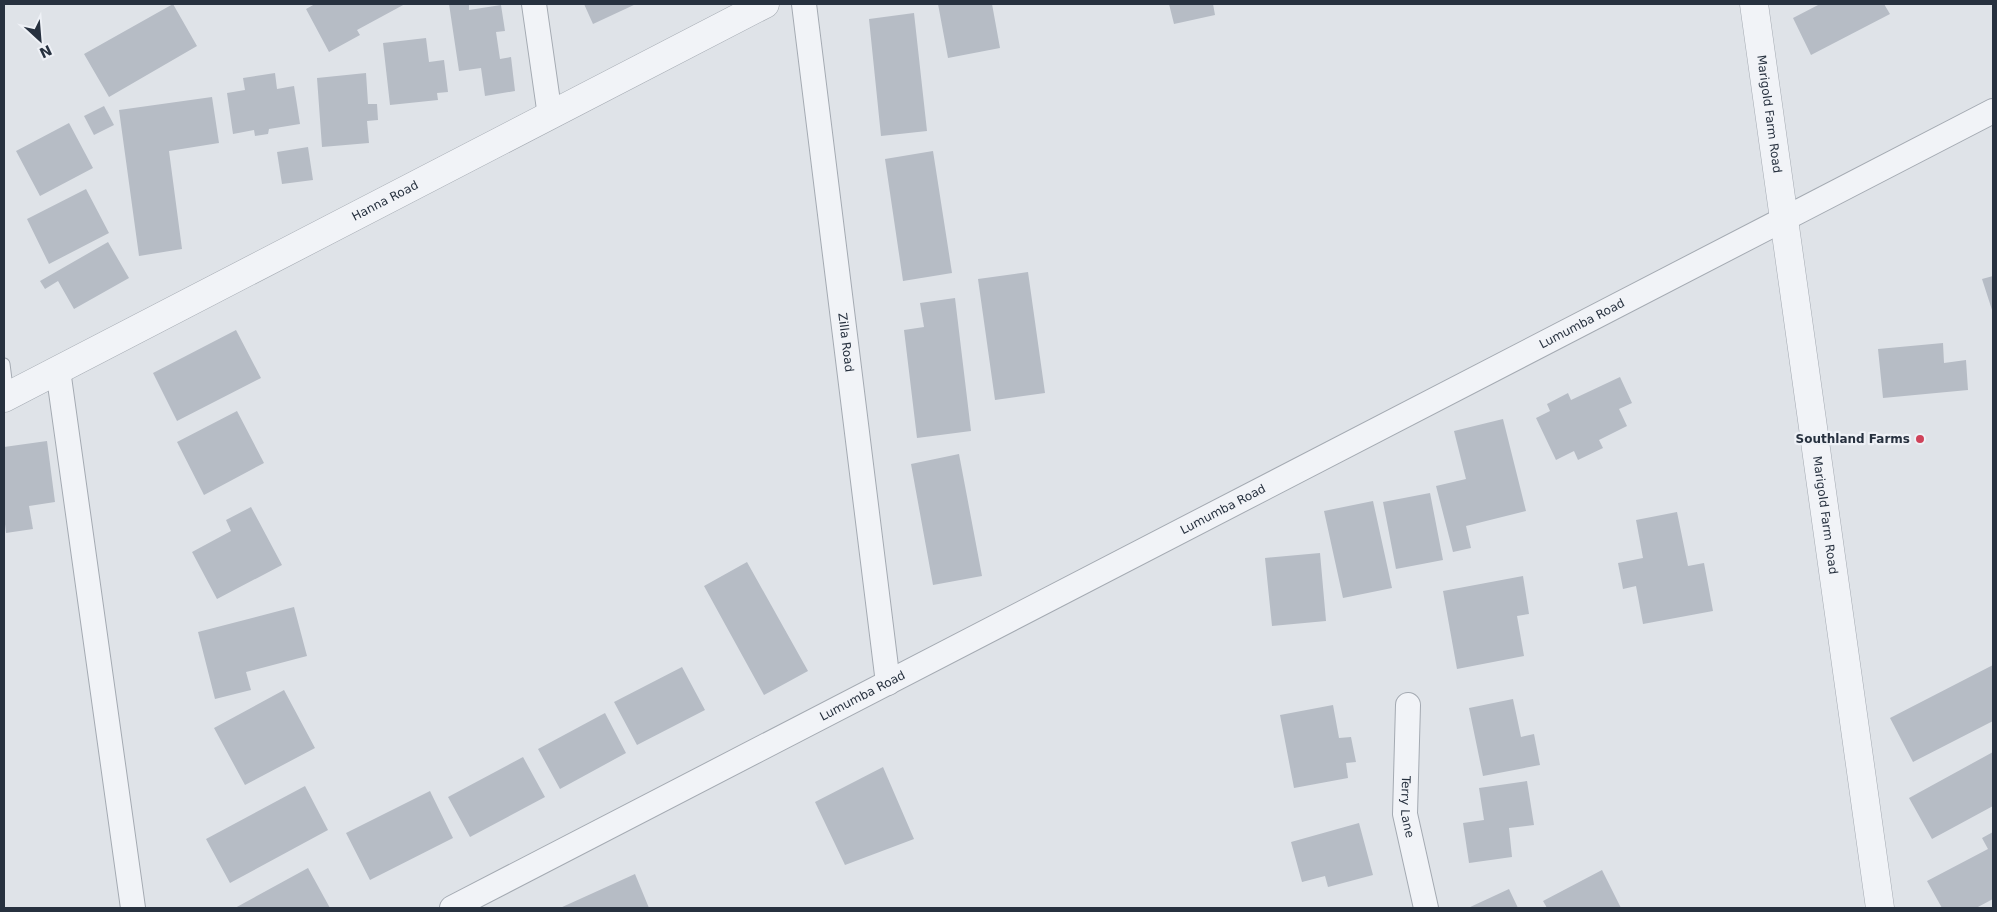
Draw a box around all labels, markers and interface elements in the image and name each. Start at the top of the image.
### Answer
north arrow [15,15,65,65]
text: N [37,42,54,61]
street label: Marigold Farm Road [1754,54,1784,174]
street label: Hanna Road [349,178,421,224]
street label: Lumumba Road [1537,296,1627,351]
street label: Zilla Road [835,312,856,373]
place label: Southland Farms [1796,432,1910,446]
marker: Southland Farms [1914,433,1926,445]
street label: Marigold Farm Road [1810,455,1840,575]
street label: Lumumba Road [1178,481,1268,537]
street label: Lumumba Road [817,668,907,724]
street label: Terry Lane [1398,775,1417,839]

